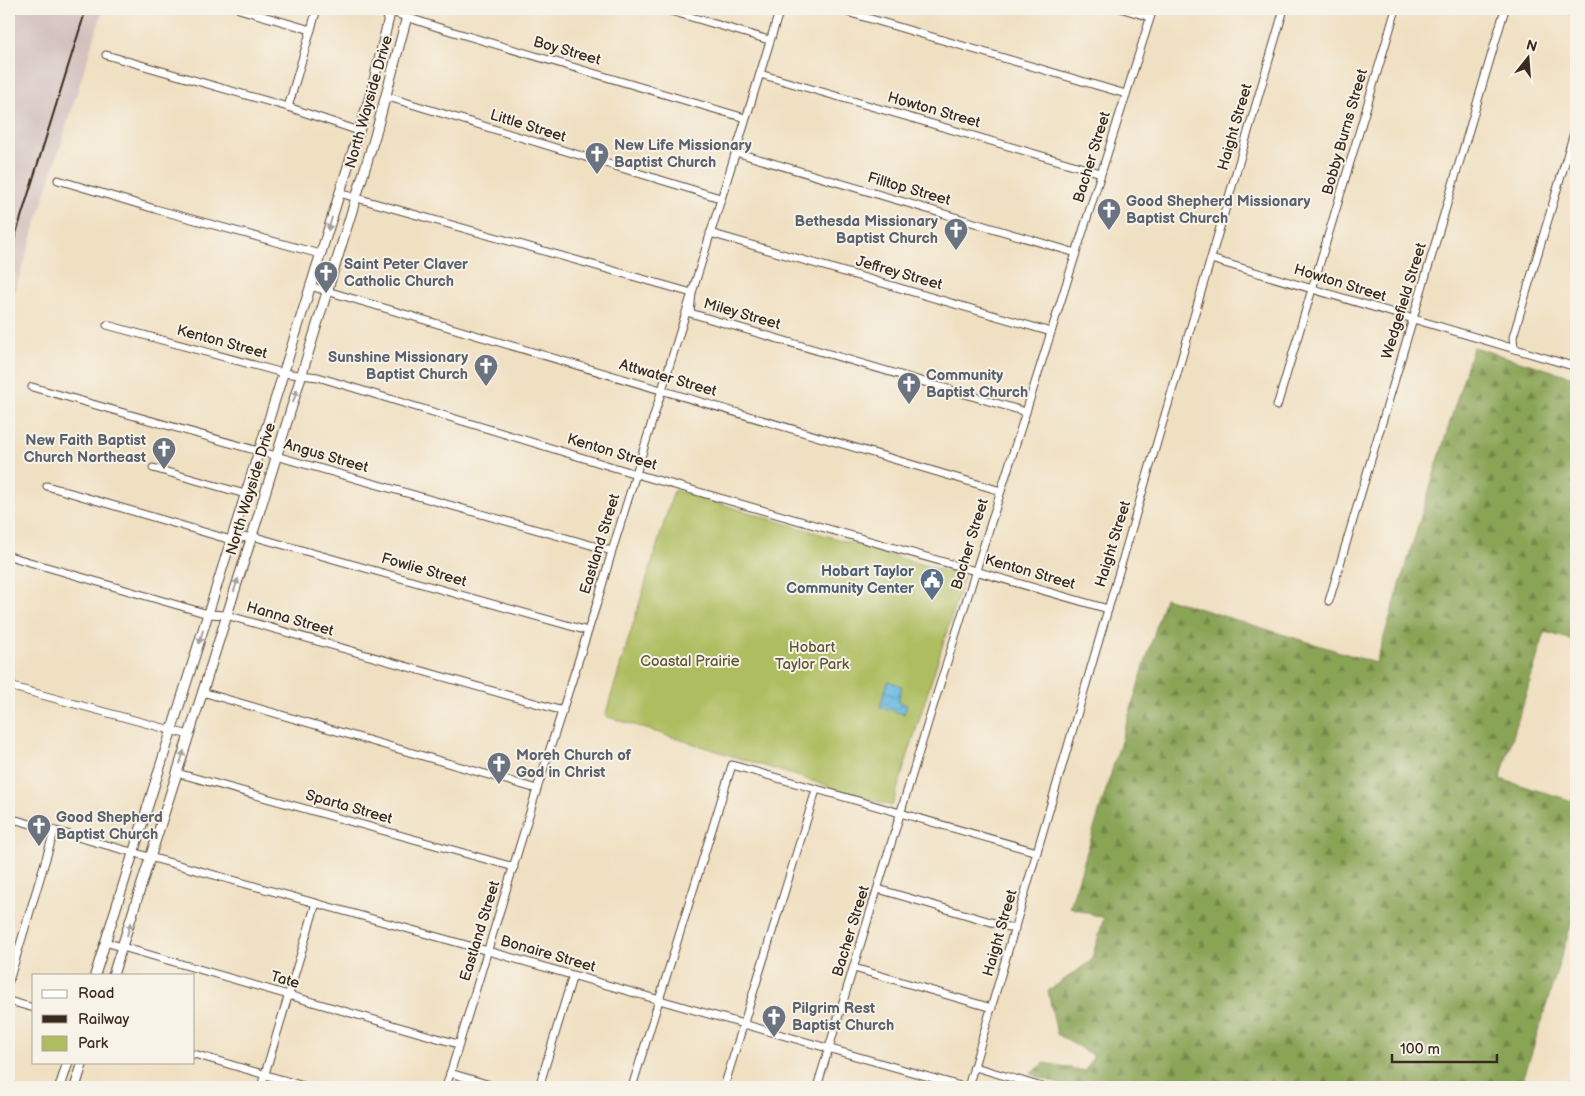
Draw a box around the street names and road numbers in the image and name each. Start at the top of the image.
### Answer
street label: Boy Street [531,32,603,70]
street label: North Wayside Drive [341,33,397,171]
street label: Bobby Burns Street [1318,66,1372,197]
street label: Haight Street [1214,81,1257,173]
street label: Howton Street [885,88,983,132]
street label: Little Street [488,105,569,147]
street label: Bacher Street [1069,109,1115,205]
street label: Filltop Street [865,168,953,210]
street label: Wedgefield Street [1377,240,1431,362]
street label: Jeffrey Street [854,252,945,295]
street label: Howton Street [1291,260,1389,306]
street label: Miley Street [701,294,783,334]
street label: Kenton Street [175,321,270,363]
street label: Attwater Street [617,355,719,401]
street label: North Wayside Drive [222,420,280,557]
street label: Kenton Street [565,429,660,475]
street label: Angus Street [282,435,371,477]
street label: Eastland Street [576,491,624,597]
street label: Bacher Street [947,496,993,592]
street label: Haight Street [1091,498,1135,590]
street label: Fowlie Street [379,549,469,591]
street label: Kenton Street [983,550,1078,594]
street label: Hanna Street [244,597,336,641]
street label: Sparta Street [303,786,395,829]
street label: Eastland Street [456,878,504,984]
street label: Bacher Street [828,883,874,979]
street label: Haight Street [979,887,1022,979]
street label: Bonaire Street [498,931,598,977]
street label: Tate [268,967,302,993]

